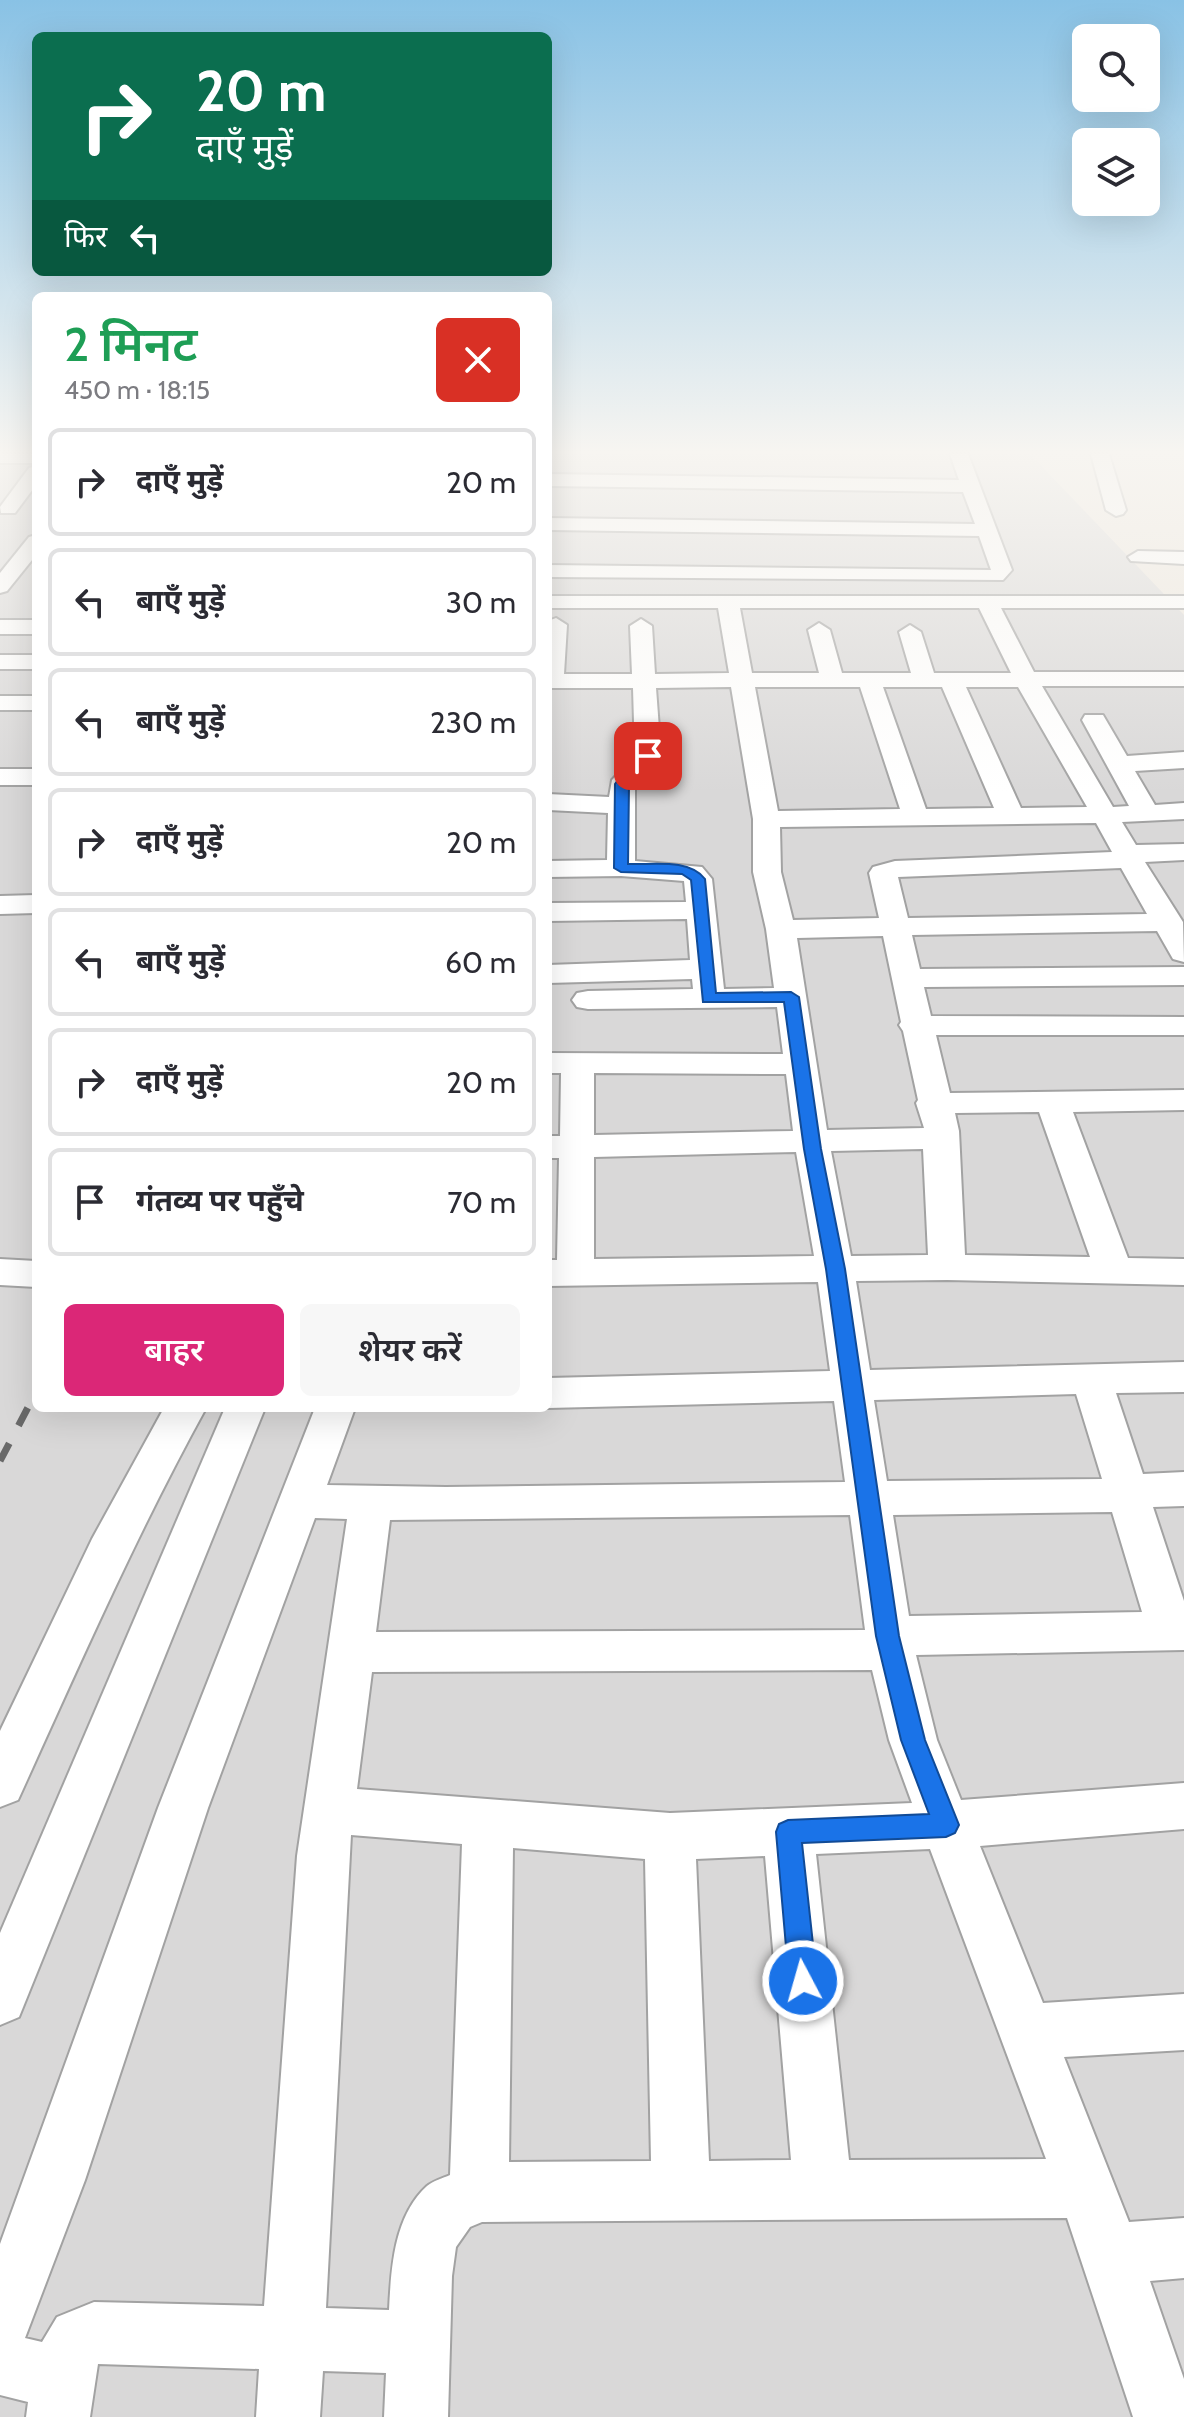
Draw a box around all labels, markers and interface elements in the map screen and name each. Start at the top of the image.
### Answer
map controls [1072,24,1160,216]
button: search [1072,24,1160,112]
text: 20 m [196,57,326,125]
icon: right [64,64,168,168]
text: दाएँ मुड़ें [196,125,293,169]
button: layers [1072,128,1160,216]
icon: left [123,216,167,260]
text: फिर [64,218,107,255]
text: 2 मिनट [64,315,198,373]
button: close [436,318,520,402]
text: 450 m · 18:15 [64,374,210,406]
icon: right [68,460,112,504]
text: दाएँ मुड़ें [136,462,223,499]
text: 20 m [446,464,516,501]
icon: left [68,580,112,624]
text: बाएँ मुड़ें [136,582,225,619]
text: 30 m [446,584,516,621]
icon: left [68,700,112,744]
text: बाएँ मुड़ें [136,702,225,739]
text: 230 m [430,704,516,741]
pin [614,722,682,790]
icon: arrive [626,734,670,778]
icon: right [68,820,112,864]
text: दाएँ मुड़ें [136,822,223,859]
text: 20 m [446,824,516,861]
icon: left [68,940,112,984]
text: बाएँ मुड़ें [136,942,225,979]
text: 60 m [445,944,516,981]
icon: right [68,1060,112,1104]
text: दाएँ मुड़ें [136,1062,223,1099]
text: 20 m [446,1064,516,1101]
icon: arrive [68,1180,112,1224]
text: गंतव्य पर पहुँचे [136,1182,304,1219]
text: 70 m [447,1184,516,1221]
button: बाहर [64,1304,284,1396]
button: शेयर करें [300,1304,520,1396]
position arrow [761,1939,845,2023]

